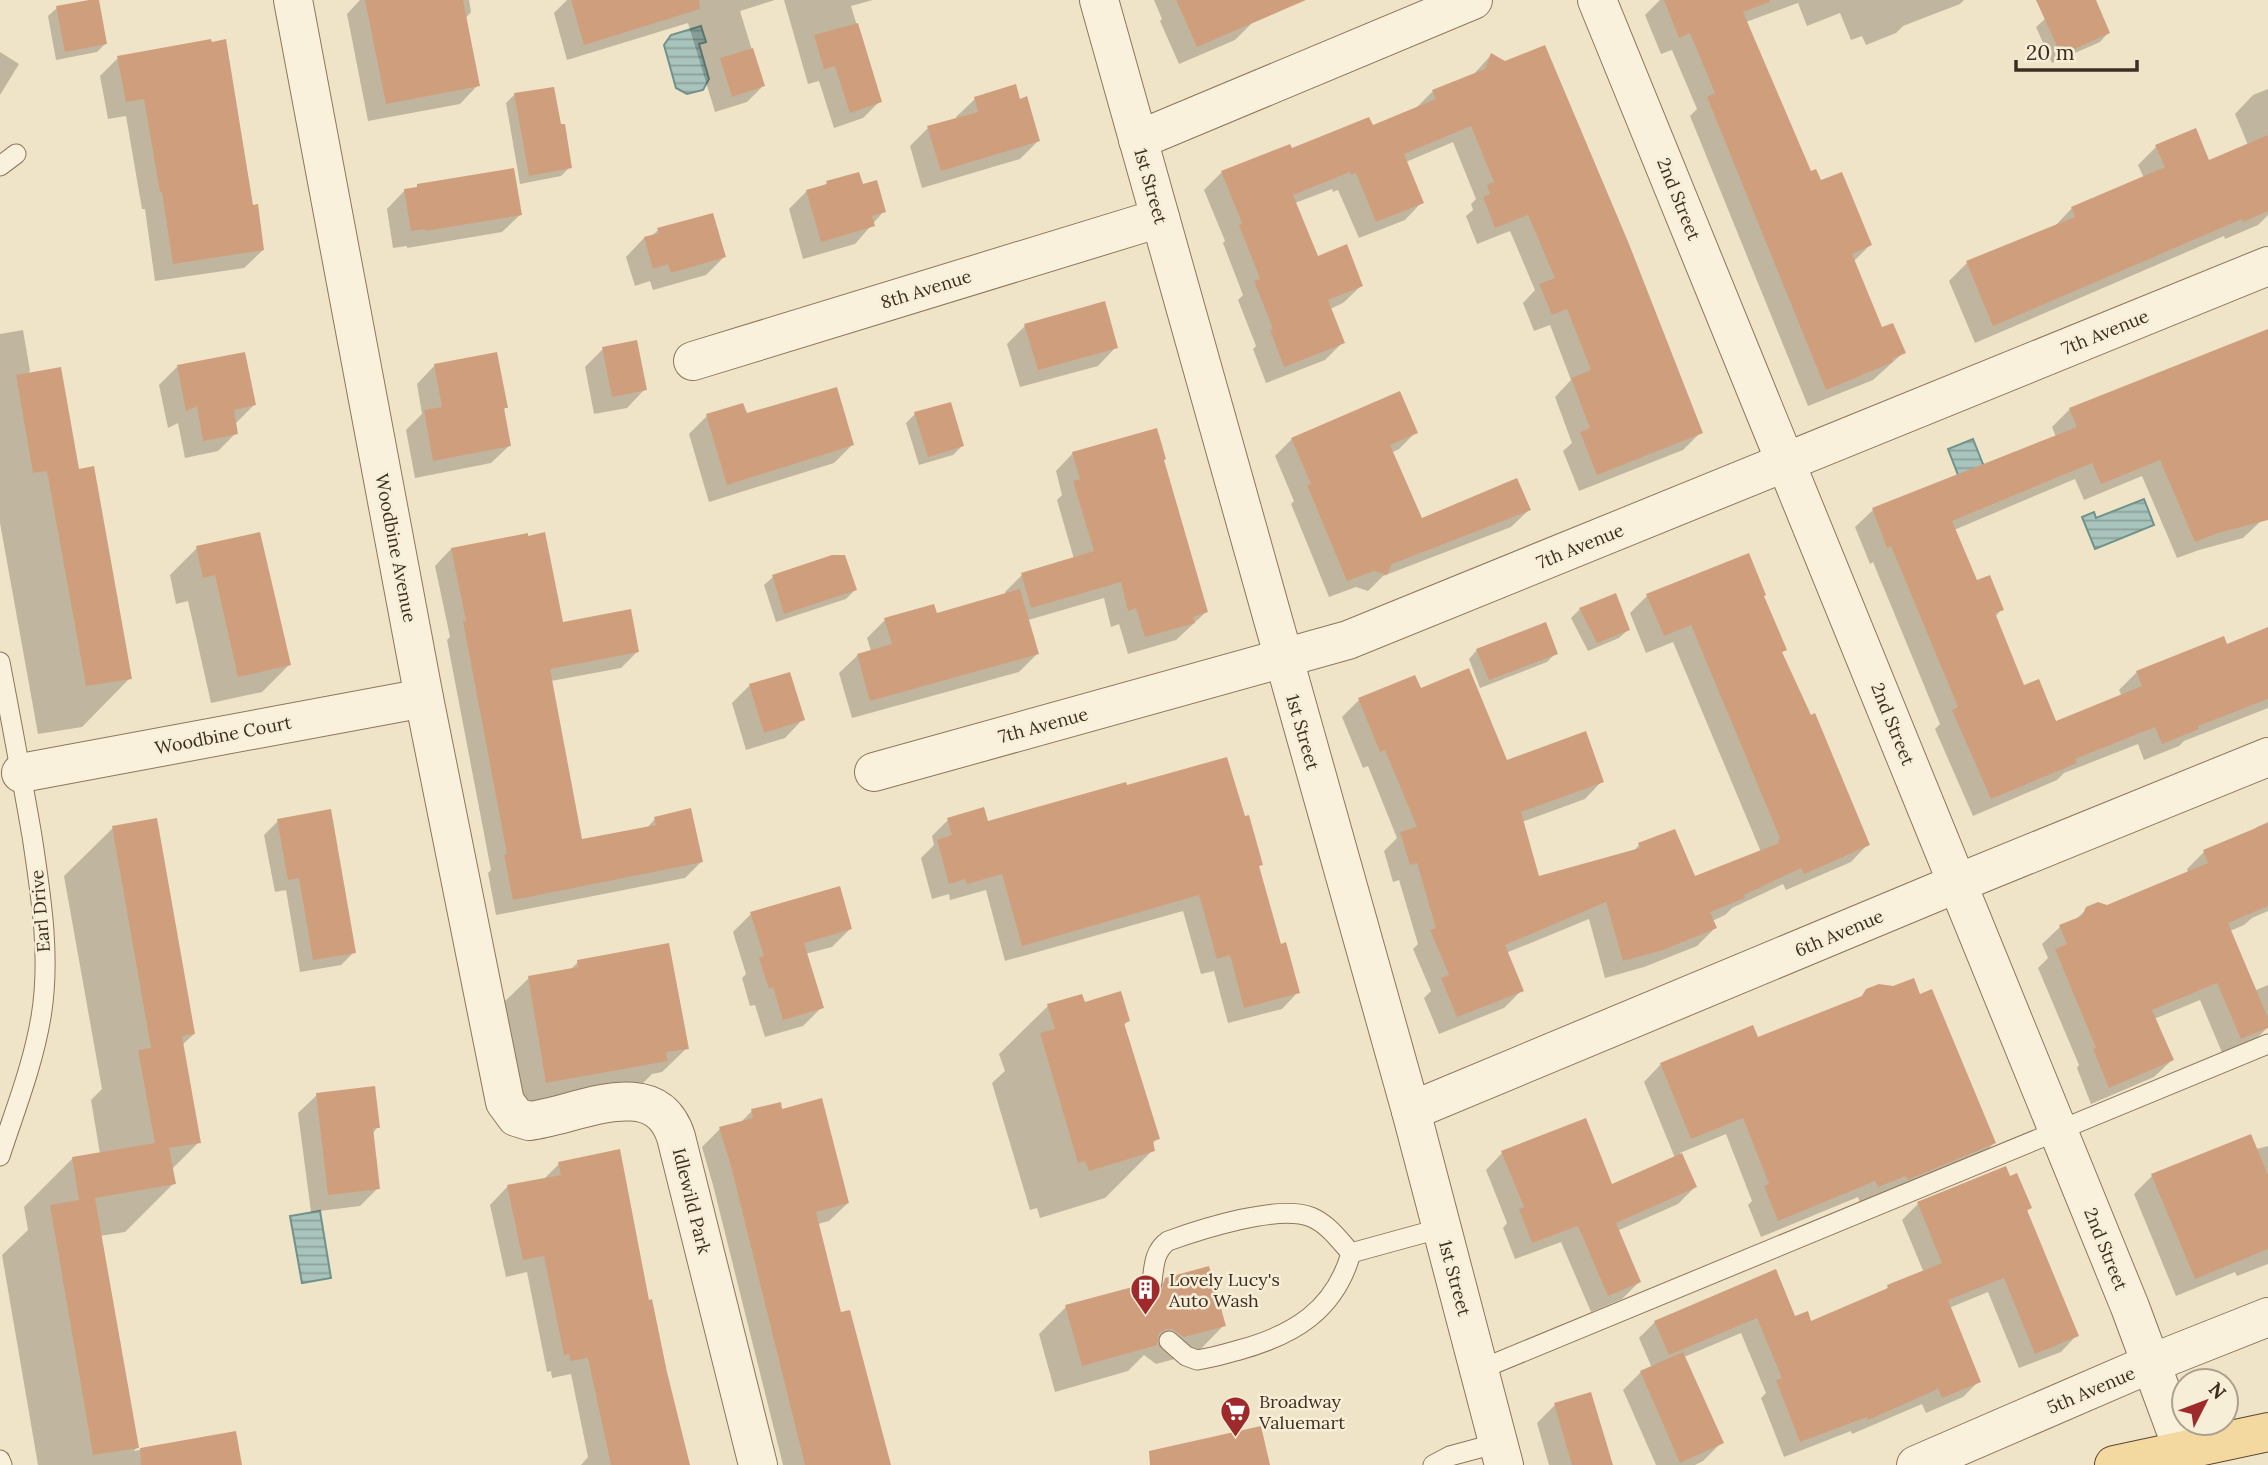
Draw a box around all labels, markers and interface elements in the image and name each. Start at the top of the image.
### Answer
scale bar [2016,28,2137,72]
text: 20 m [2026,39,2075,66]
street label: 1st Street [1129,146,1173,227]
street label: 2nd Street [1652,154,1706,244]
street label: 8th Avenue [878,264,974,314]
street label: 7th Avenue [2058,304,2152,360]
street label: Woodbine Avenue [370,472,422,625]
street label: 7th Avenue [1533,518,1627,574]
street label: 2nd Street [1866,679,1920,769]
street label: 1st Street [1281,692,1325,773]
street label: 7th Avenue [996,702,1091,748]
street label: Woodbine Court [153,710,293,760]
street label: Earl Drive [25,868,55,953]
street label: 6th Avenue [1791,904,1887,962]
street label: Idlewild Park [668,1146,716,1257]
street label: 2nd Street [2079,1204,2133,1294]
street label: 1st Street [1434,1238,1476,1318]
place label: Lovely Lucy's Auto Wash [1168,1268,1280,1312]
building icon: Lovely Lucy's Auto Wash [1129,1272,1163,1316]
street label: 5th Avenue [2044,1361,2139,1419]
north arrow [2170,1367,2240,1437]
text: N [2204,1377,2232,1404]
place label: Broadway Valuemart [1258,1390,1345,1434]
supermarket icon: Broadway Valuemart [1219,1394,1253,1438]

